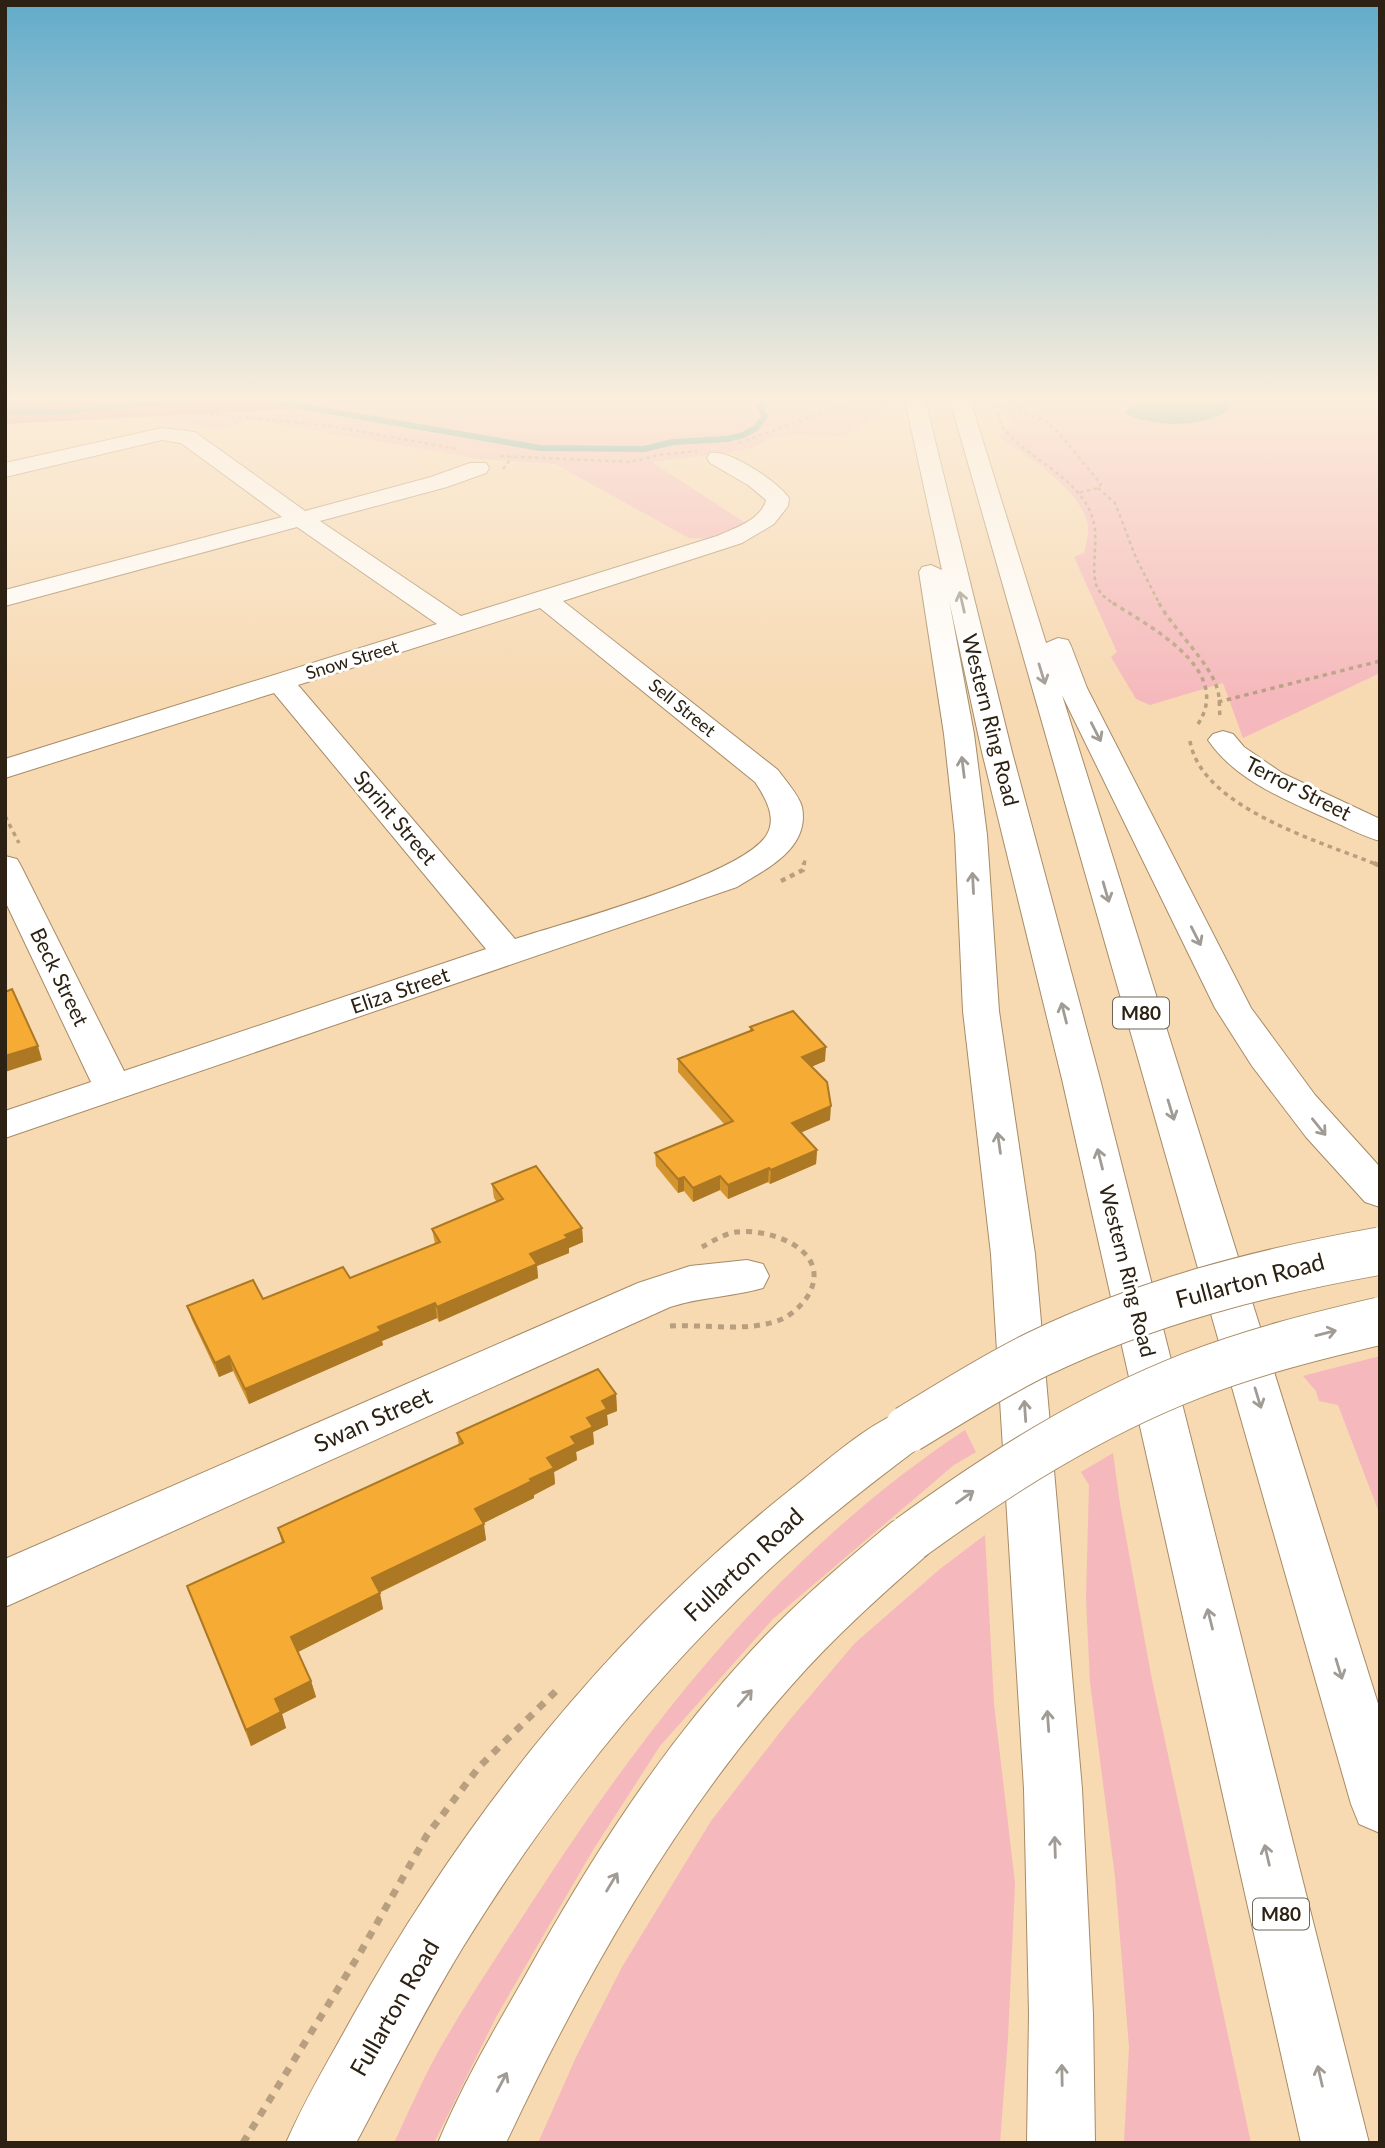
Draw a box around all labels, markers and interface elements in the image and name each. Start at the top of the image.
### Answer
one-way arrow [955,591,968,614]
street label: Western Ring Road [958,631,1025,808]
street label: Snow Street [303,634,401,684]
one-way arrow [1036,663,1049,685]
street label: Sell Street [645,674,721,741]
one-way arrow [1089,721,1103,742]
street label: Terror Street [1242,750,1356,825]
one-way arrow [956,756,969,779]
street label: Sprint Street [349,765,443,870]
one-way arrow [967,872,980,895]
one-way arrow [1101,881,1114,903]
street label: Beck Street [26,923,95,1030]
one-way arrow [1189,926,1203,946]
street label: Eliza Street [347,961,453,1018]
road number: M80 [1113,998,1169,1028]
one-way arrow [1057,1002,1070,1025]
one-way arrow [1165,1099,1178,1121]
one-way arrow [1311,1117,1327,1135]
one-way arrow [992,1132,1005,1155]
one-way arrow [1093,1149,1106,1171]
street label: Western Ring Road [1095,1182,1162,1359]
street label: Fullarton Road [1172,1246,1327,1313]
one-way arrow [1314,1326,1337,1339]
street label: Swan Street [309,1380,436,1457]
one-way arrow [1252,1387,1265,1409]
one-way arrow [1018,1400,1031,1423]
one-way arrow [955,1490,974,1504]
street label: Fullarton Road [677,1501,809,1627]
one-way arrow [1203,1608,1217,1631]
one-way arrow [1334,1658,1347,1680]
one-way arrow [737,1689,753,1707]
one-way arrow [1041,1710,1054,1732]
one-way arrow [1048,1836,1062,1859]
one-way arrow [1260,1844,1273,1867]
one-way arrow [605,1873,619,1893]
road number: M80 [1253,1898,1309,1930]
street label: Fullarton Road [343,1934,445,2081]
one-way arrow [1055,2063,1068,2086]
one-way arrow [1312,2065,1326,2088]
one-way arrow [496,2072,510,2093]

